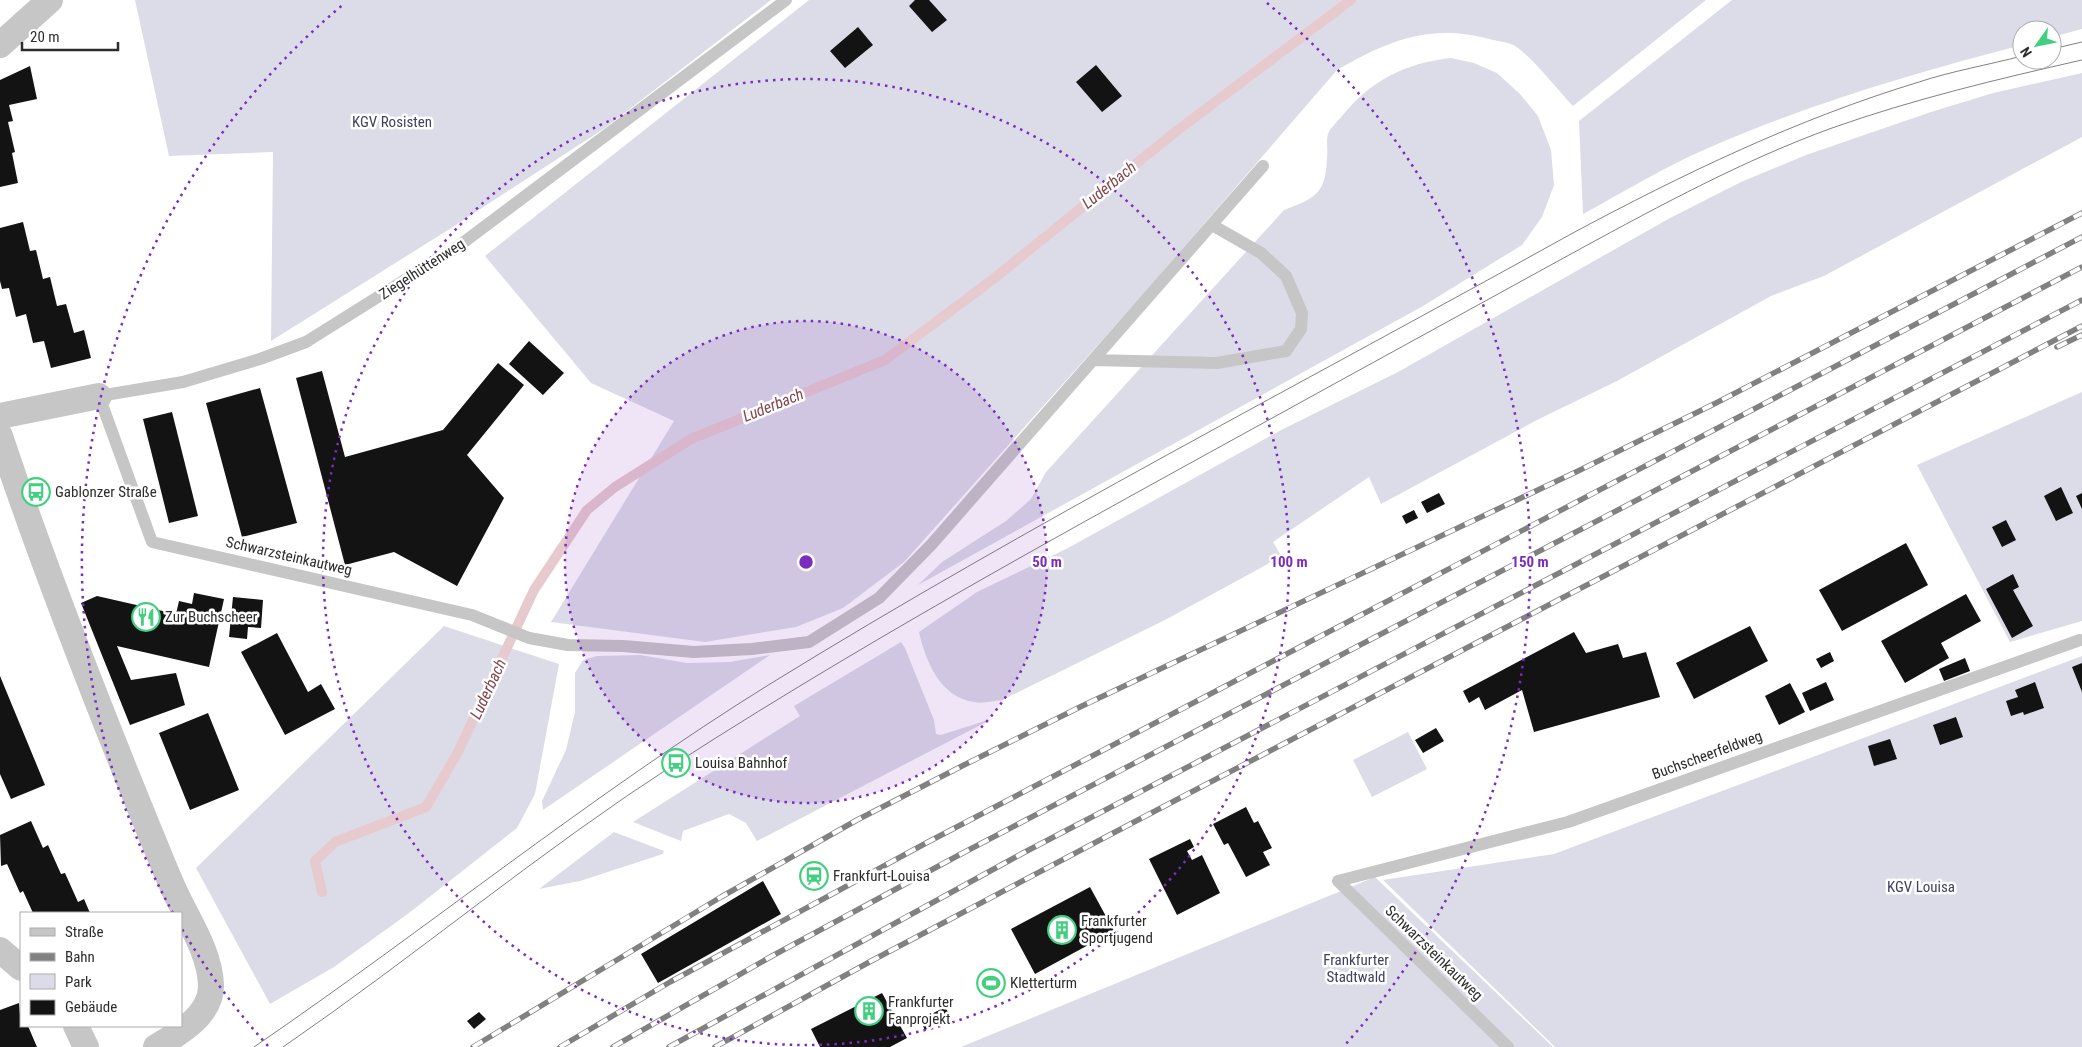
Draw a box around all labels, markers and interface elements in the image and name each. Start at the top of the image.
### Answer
scale bar [22,20,119,52]
north arrow [2012,20,2062,70]
text: 20 m [30,28,60,46]
text: N [2017,44,2035,60]
park label: KGV Rosisten [352,113,432,131]
water label: Luderbach [1078,157,1140,213]
street label: Ziegelhüttenweg [376,235,468,303]
water label: Luderbach [740,384,806,426]
bus stop icon: Gablonzer Straße [21,477,51,507]
place label: Gablonzer Straße [55,483,157,501]
street label: Schwarzsteinkautweg [224,533,354,579]
centre of rings [797,553,815,571]
text: 50 m [1032,553,1062,571]
text: 100 m [1270,553,1308,571]
text: 150 m [1511,553,1549,571]
restaurant icon: Zur Buchscheer [131,602,161,632]
place label: Zur Buchscheer [165,608,258,626]
water label: Luderbach [466,656,510,722]
street label: Buchscheerfeldweg [1649,727,1765,783]
bus stop icon: Louisa Bahnhof [661,748,691,778]
place label: Louisa Bahnhof [695,754,787,772]
station icon: Frankfurt-Louisa [799,861,829,891]
place label: Frankfurt-Louisa [833,867,930,885]
park label: KGV Louisa [1887,878,1955,896]
street label: Schwarzsteinkautweg [1381,902,1487,1004]
legend [20,912,182,1027]
place label: Frankfurter Sportjugend [1081,912,1153,947]
building icon: Frankfurter Sportjugend [1047,915,1077,945]
text: Straße [65,923,104,941]
text: Bahn [65,948,95,966]
park label: Frankfurter Stadtwald [1323,951,1389,986]
sports icon: Kletterturm [976,968,1006,998]
text: Park [65,973,92,991]
place label: Kletterturm [1010,974,1077,992]
place label: Frankfurter Fanprojekt [888,993,954,1028]
building icon: Frankfurter Fanprojekt [854,996,884,1026]
text: Gebäude [65,998,117,1016]

